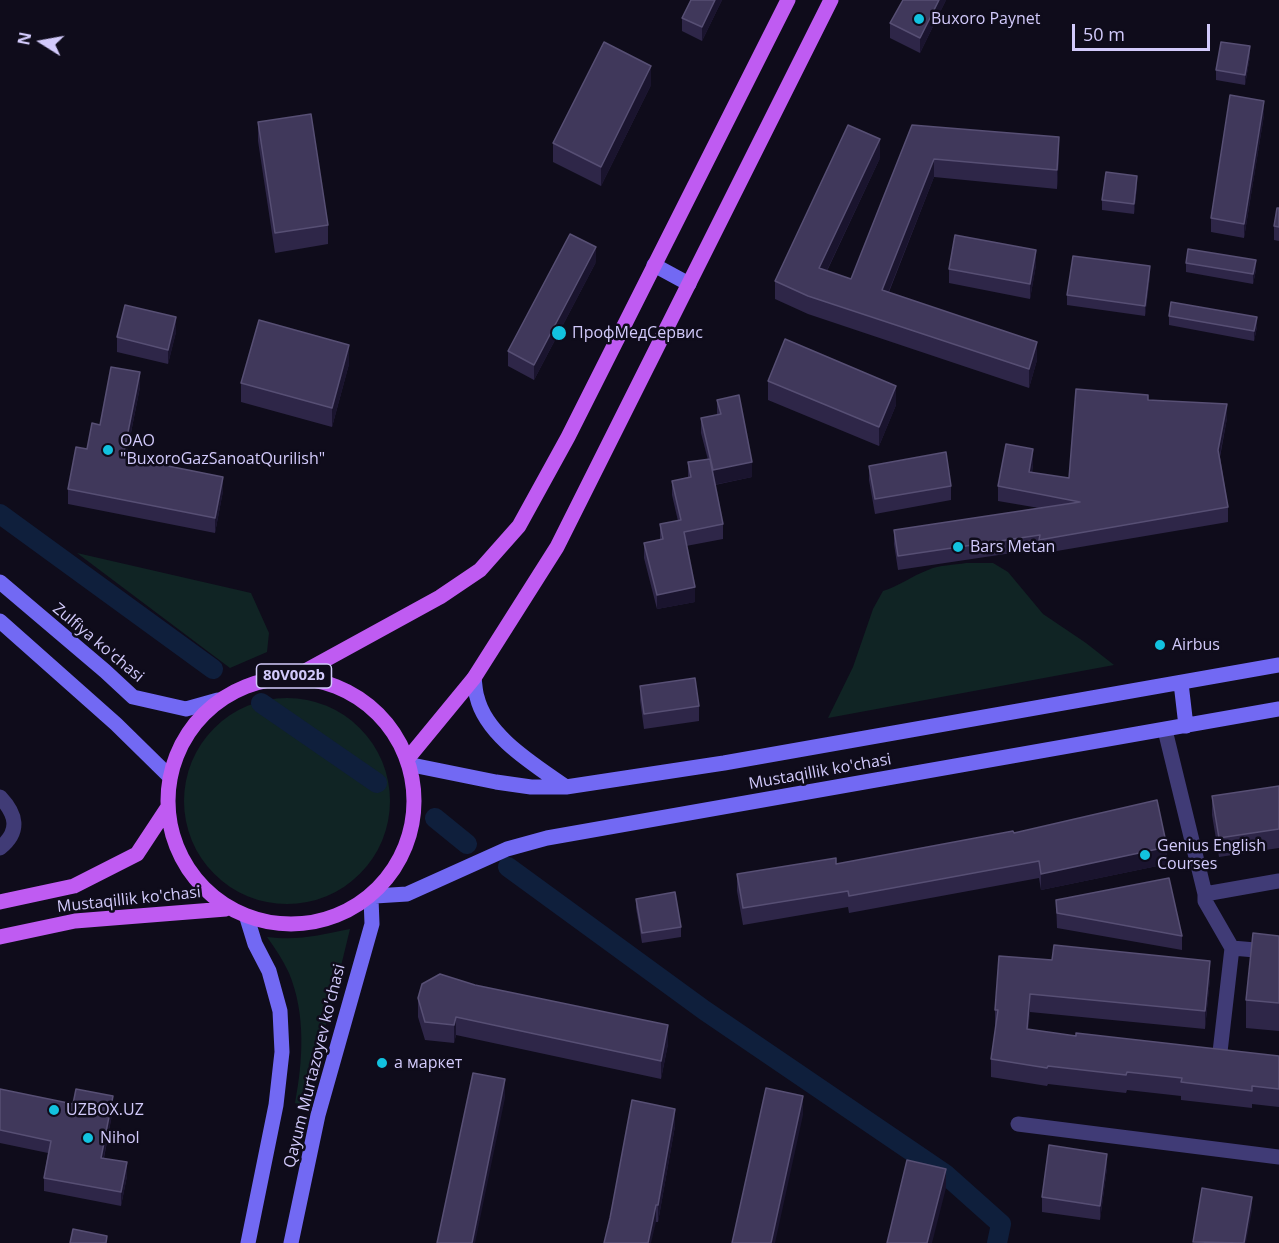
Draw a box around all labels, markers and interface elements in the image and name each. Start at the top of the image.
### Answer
place label: Buxoro Paynet [931,9,1040,29]
north arrow [12,12,72,72]
marker: Buxoro Paynet [912,12,926,26]
scale bar [1075,12,1213,50]
text: 50 m [1083,22,1125,46]
text: N [12,30,36,47]
place label: ПрофМедСервис [572,323,703,343]
marker: ПрофМедСервис [550,324,568,342]
place label: ОАО "BuxoroGazSanoatQurilish" [120,431,325,469]
marker: ОАО "BuxoroGazSanoatQurilish" [101,443,115,457]
place label: Bars Metan [970,537,1055,557]
marker: Bars Metan [951,540,965,554]
street label: Zulfiya ko'chasi [49,599,147,687]
place label: Airbus [1172,635,1220,655]
marker: Airbus [1153,638,1167,652]
road number: 80V002b [256,664,332,688]
street label: Mustaqillik ko'chasi [747,750,893,794]
place label: Genius English Courses [1157,836,1266,874]
marker: Genius English Courses [1138,848,1152,862]
street label: Mustaqillik ko'chasi [56,883,202,917]
street label: Qayum Murtazoyev ko'chasi [280,962,350,1170]
place label: а маркет [394,1053,462,1073]
marker: а маркет [375,1056,389,1070]
place label: UZBOX.UZ [66,1100,144,1120]
marker: UZBOX.UZ [47,1103,61,1117]
place label: Nihol [100,1128,140,1148]
marker: Nihol [81,1131,95,1145]

